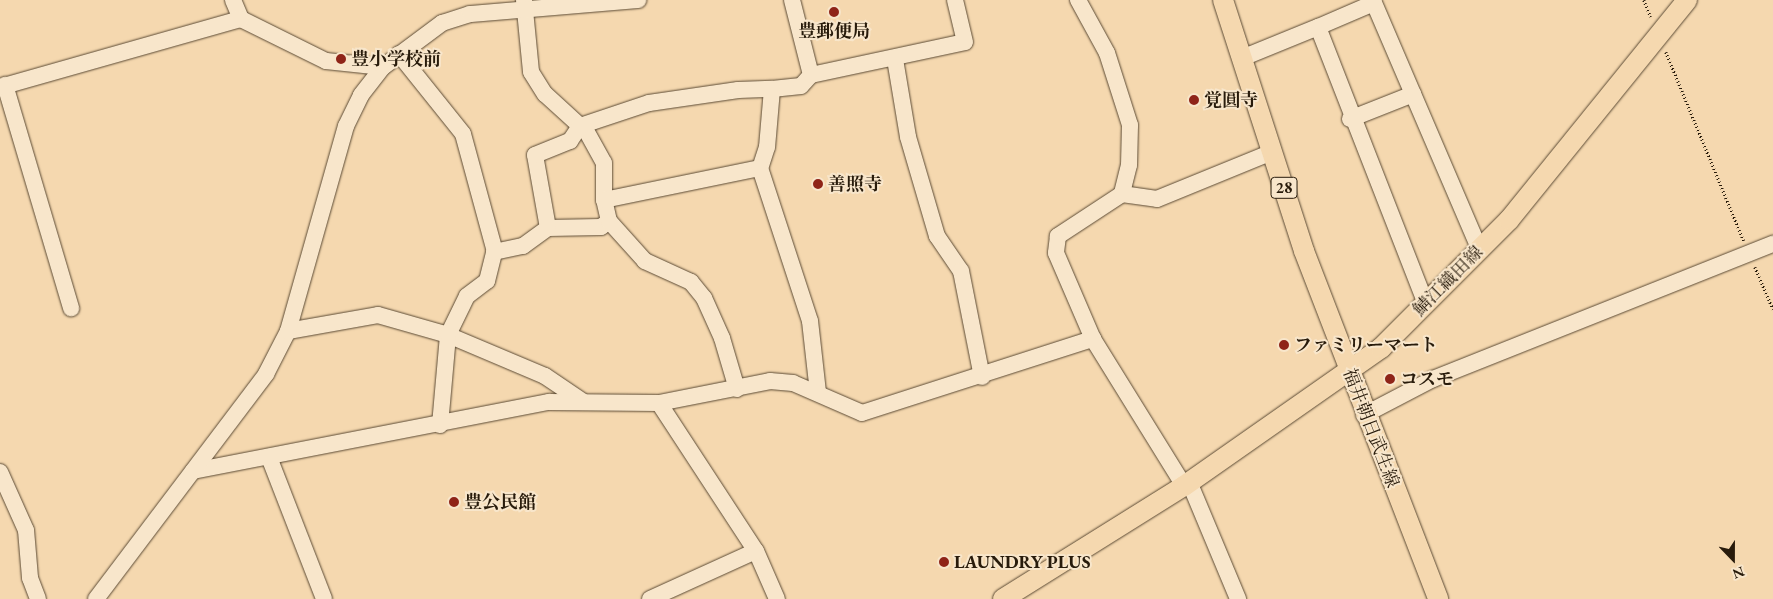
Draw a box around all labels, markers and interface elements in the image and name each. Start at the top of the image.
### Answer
marker: 豊郵便局 [828,6,840,18]
place label: 豊郵便局 [798,20,870,42]
place label: 豊小学校前 [351,48,441,70]
marker: 豊小学校前 [335,53,347,65]
place label: 覚圓寺 [1204,89,1258,111]
marker: 覚圓寺 [1188,94,1200,106]
place label: 善照寺 [828,173,882,195]
road number: 28 [1270,174,1298,202]
marker: 善照寺 [812,178,824,190]
street label: 鯖江織田線 [1409,242,1487,320]
place label: ファミリーマート [1294,334,1438,356]
marker: ファミリーマート [1278,339,1290,351]
street label: 福井朝日武生線 [1338,365,1404,491]
place label: コスモ [1400,368,1454,390]
marker: コスモ [1384,373,1396,385]
place label: 豊公民館 [464,491,536,513]
marker: 豊公民館 [448,496,460,508]
north arrow [1708,534,1758,584]
place label: LAUNDRY PLUS [954,551,1091,573]
marker: LAUNDRY PLUS [938,556,950,568]
text: N [1730,562,1747,583]

